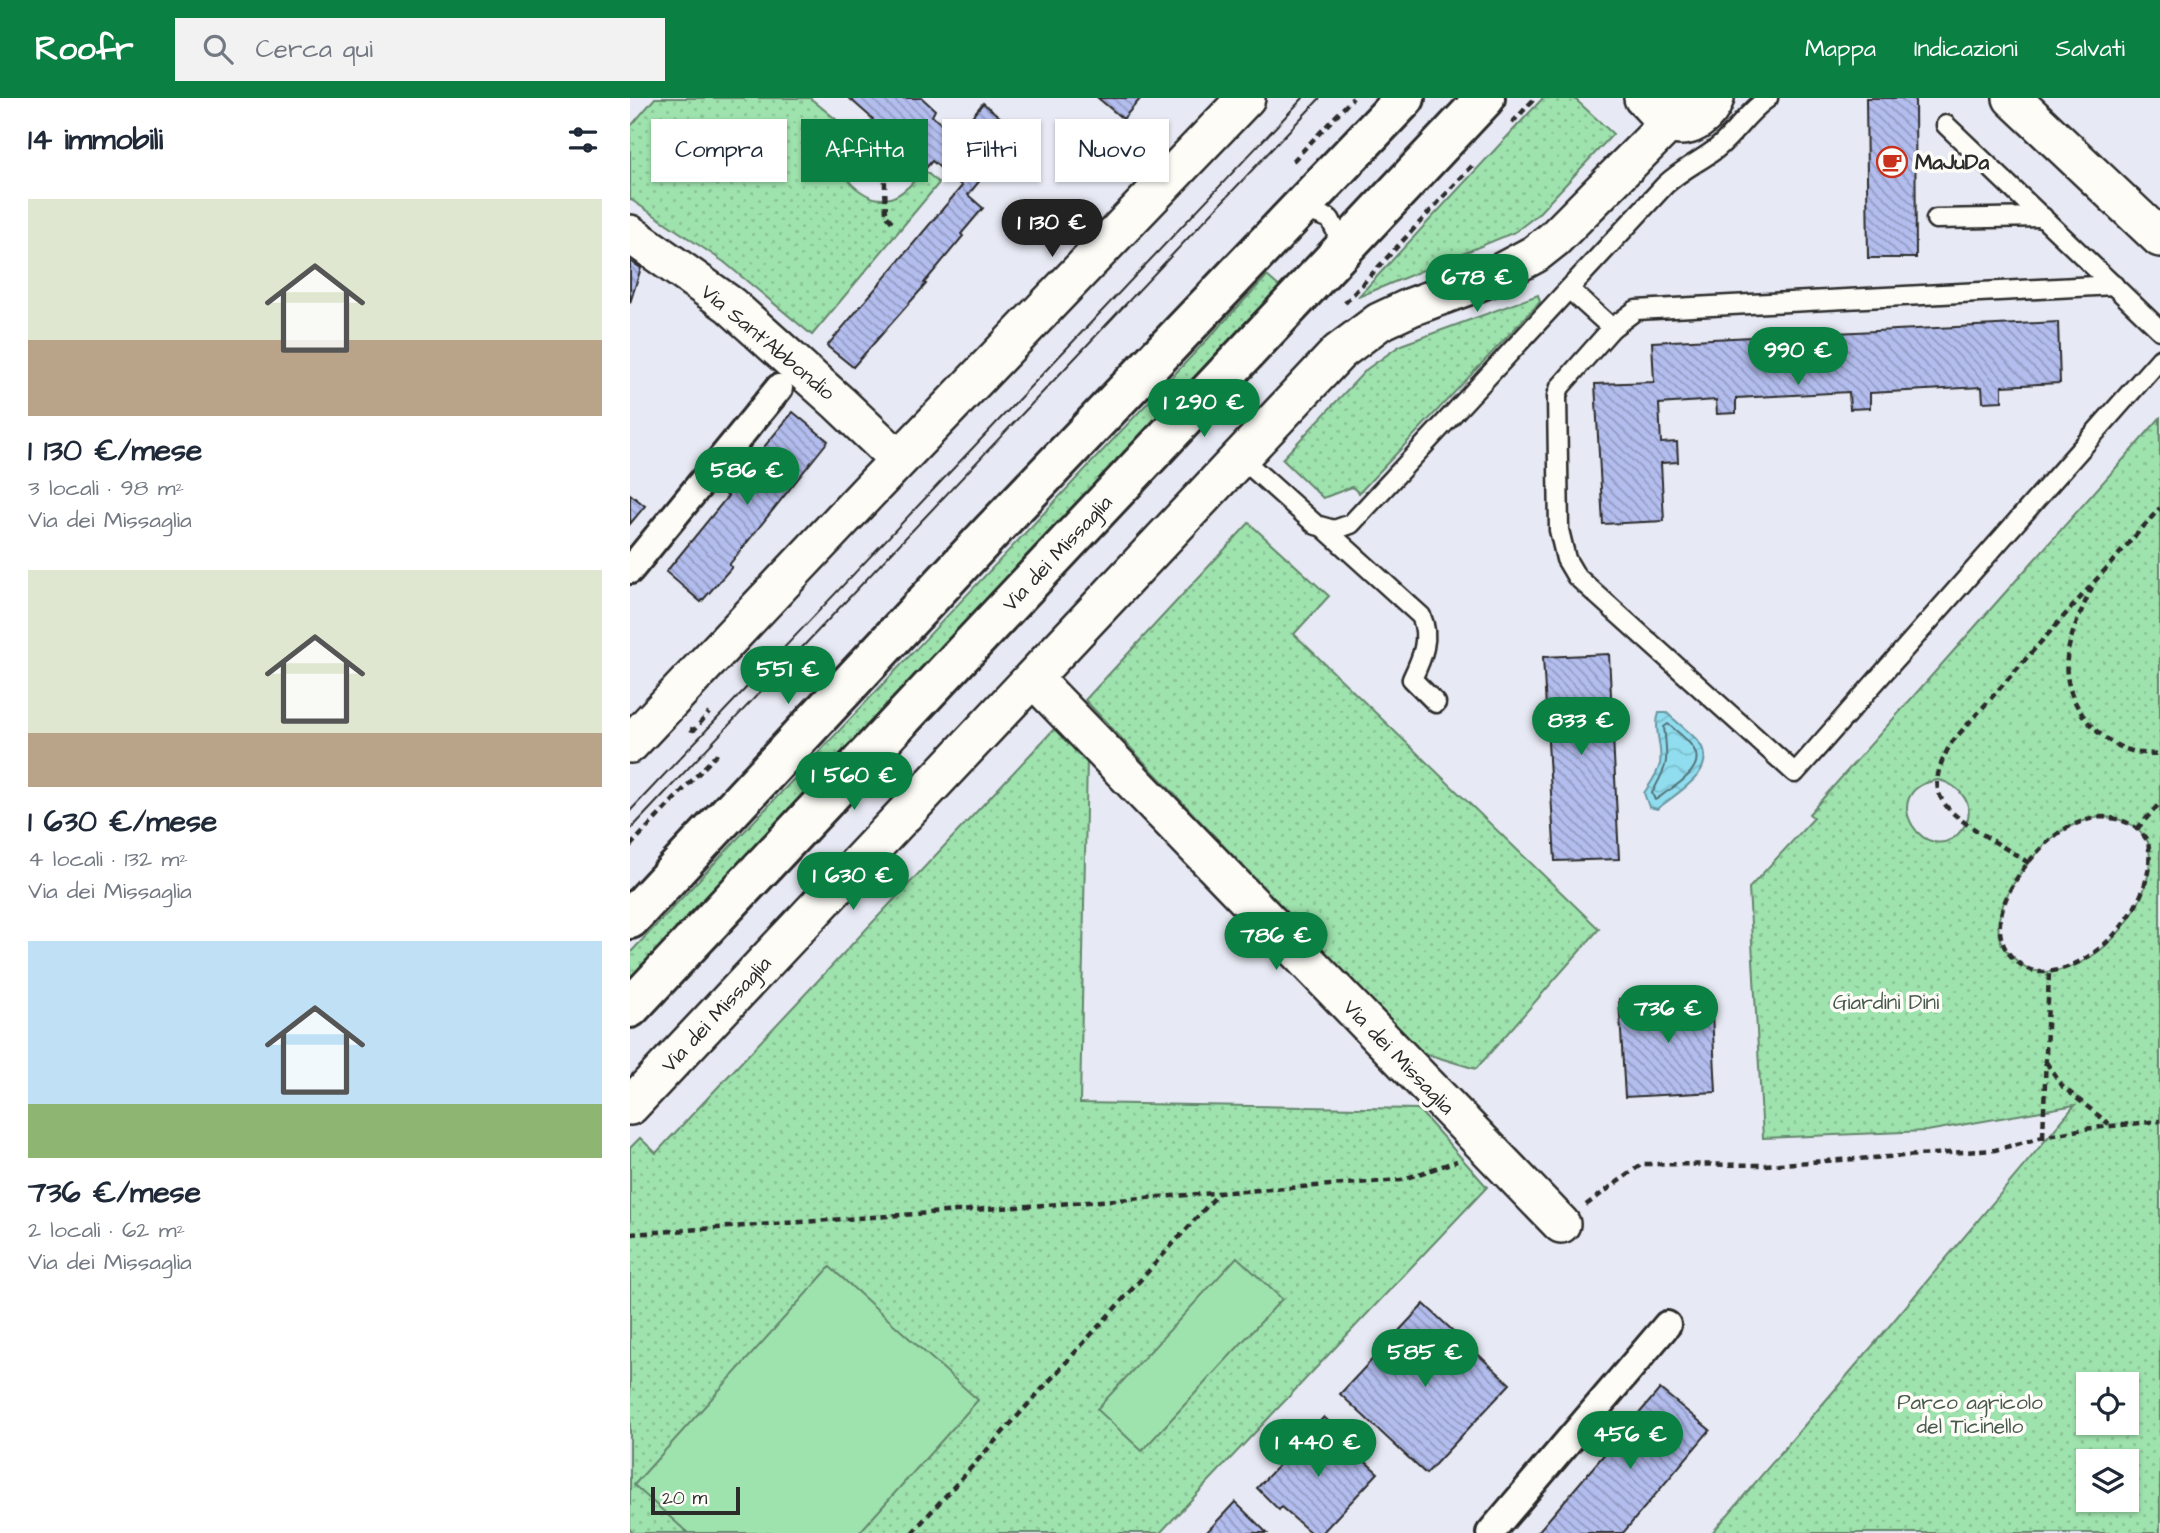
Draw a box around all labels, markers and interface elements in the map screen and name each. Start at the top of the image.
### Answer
search box [175,18,665,81]
text: Roofr [35,26,133,72]
icon: search [199,30,237,68]
text: Cerca qui [255,31,373,67]
text: Mappa [1805,32,1876,66]
text: Indicazioni [1914,32,2018,66]
text: Salvati [2056,32,2125,66]
text: 14 immobili [28,119,163,161]
chip: Compra [651,119,787,182]
chip: Affitta [801,119,928,182]
chip: Filtri [942,119,1041,182]
chip: Nuovo [1055,119,1169,182]
icon: filters [564,121,602,159]
cafe icon: MaJuDa [1875,145,1909,179]
place label: MaJuDa [1915,148,1989,177]
pin: 1 130 € [987,200,1117,259]
text: 1 130 € [1018,206,1086,238]
icon: home [252,245,378,371]
pin: 678 € [1428,254,1526,314]
text: 678 € [1442,261,1512,293]
street label: Via Sant'Abbondio [694,278,841,407]
pin: 990 € [1749,328,1847,387]
text: 990 € [1764,334,1832,366]
pin: 1 290 € [1139,380,1269,439]
text: 1 290 € [1164,386,1244,418]
text: 1 130 €/mese [28,430,202,472]
pin: 586 € [698,448,796,507]
text: 586 € [710,454,784,486]
text: 3 locali · 98 m² [28,472,184,504]
street label: Via dei Missaglia [996,489,1121,619]
text: Via dei Missaglia [28,504,192,536]
icon: home [252,616,378,742]
pin: 551 € [739,646,837,706]
text: 551 € [756,653,820,685]
pin: 833 € [1532,698,1630,757]
text: 833 € [1548,704,1614,736]
pin: 1 560 € [789,752,919,812]
text: 1 560 € [812,759,896,791]
text: 1 630 €/mese [28,801,217,843]
text: 4 locali · 132 m² [28,843,188,875]
pin: 1 630 € [788,852,918,912]
text: 1 630 € [813,859,893,891]
text: Via dei Missaglia [28,875,192,907]
pin: 786 € [1227,912,1325,972]
text: 786 € [1241,919,1311,951]
street label: Via dei Missaglia [655,950,780,1080]
pin: 736 € [1619,986,1717,1045]
icon: home [252,987,378,1113]
park label: Giardini Dini [1833,988,1939,1017]
text: 736 € [1634,992,1702,1024]
street label: Via dei Missaglia [1335,994,1461,1123]
text: 736 €/mese [28,1172,201,1214]
text: 2 locali · 62 m² [28,1214,185,1246]
text: Via dei Missaglia [28,1246,192,1278]
pin: 585 € [1376,1330,1474,1389]
text: 585 € [1388,1336,1462,1368]
map controls [2076,1372,2139,1512]
button: locate [2076,1372,2139,1435]
park label: Parco agricolo del Ticinello [1897,1388,2043,1441]
pin: 456 € [1581,1412,1679,1471]
text: 456 € [1593,1418,1667,1450]
pin: 1 440 € [1253,1420,1383,1479]
text: 1 440 € [1275,1426,1361,1458]
button: layers [2076,1449,2139,1512]
scale bar [651,1484,740,1516]
text: 20 m [662,1485,707,1512]

